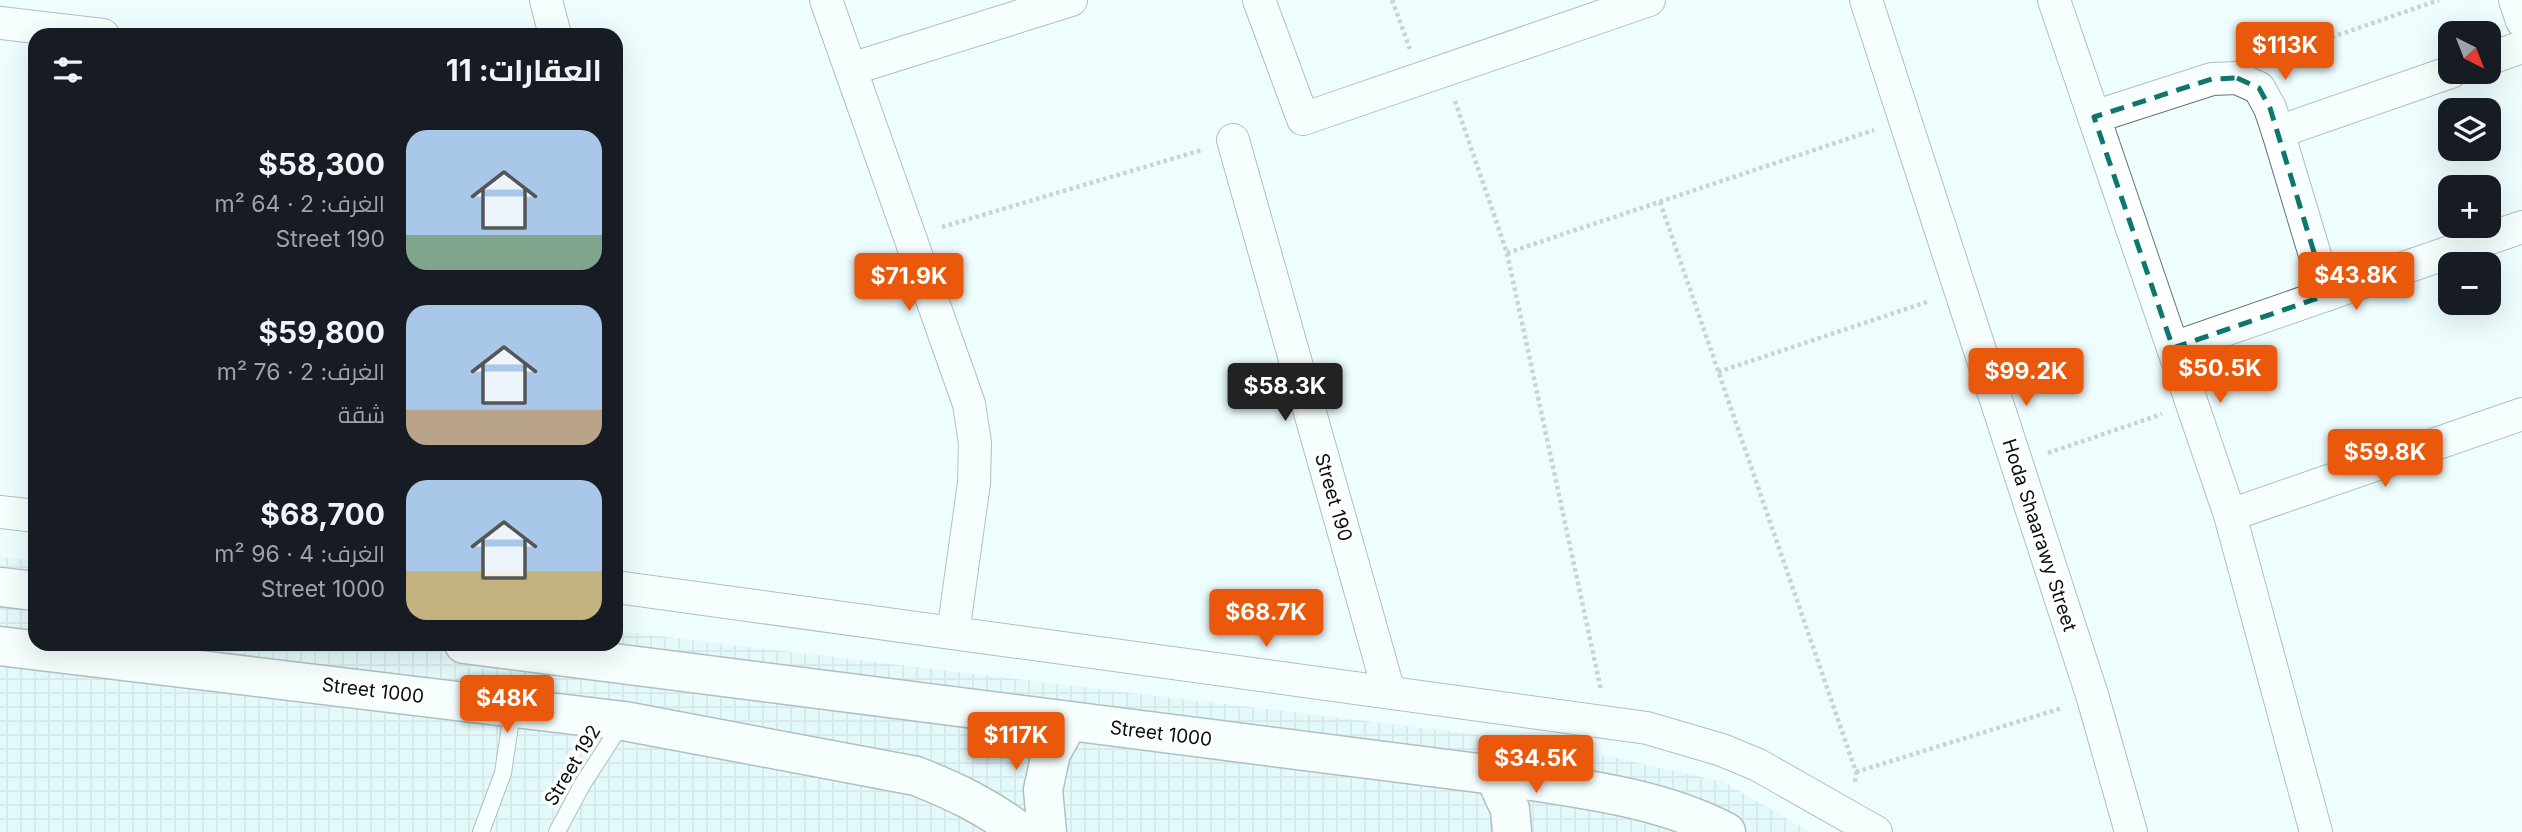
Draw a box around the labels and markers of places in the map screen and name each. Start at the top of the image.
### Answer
pin: $113K [2236,22,2334,82]
pin: $43.8K [2299,252,2413,312]
pin: $71.9K [852,254,966,313]
pin: $50.5K [2163,346,2277,405]
pin: $99.2K [1969,348,2083,408]
pin: $58.3K [1228,364,1342,423]
pin: $59.8K [2328,430,2442,489]
pin: $68.7K [1209,590,1323,649]
pin: $48K [466,676,548,735]
pin: $117K [967,712,1065,772]
pin: $34.5K [1479,736,1593,795]

